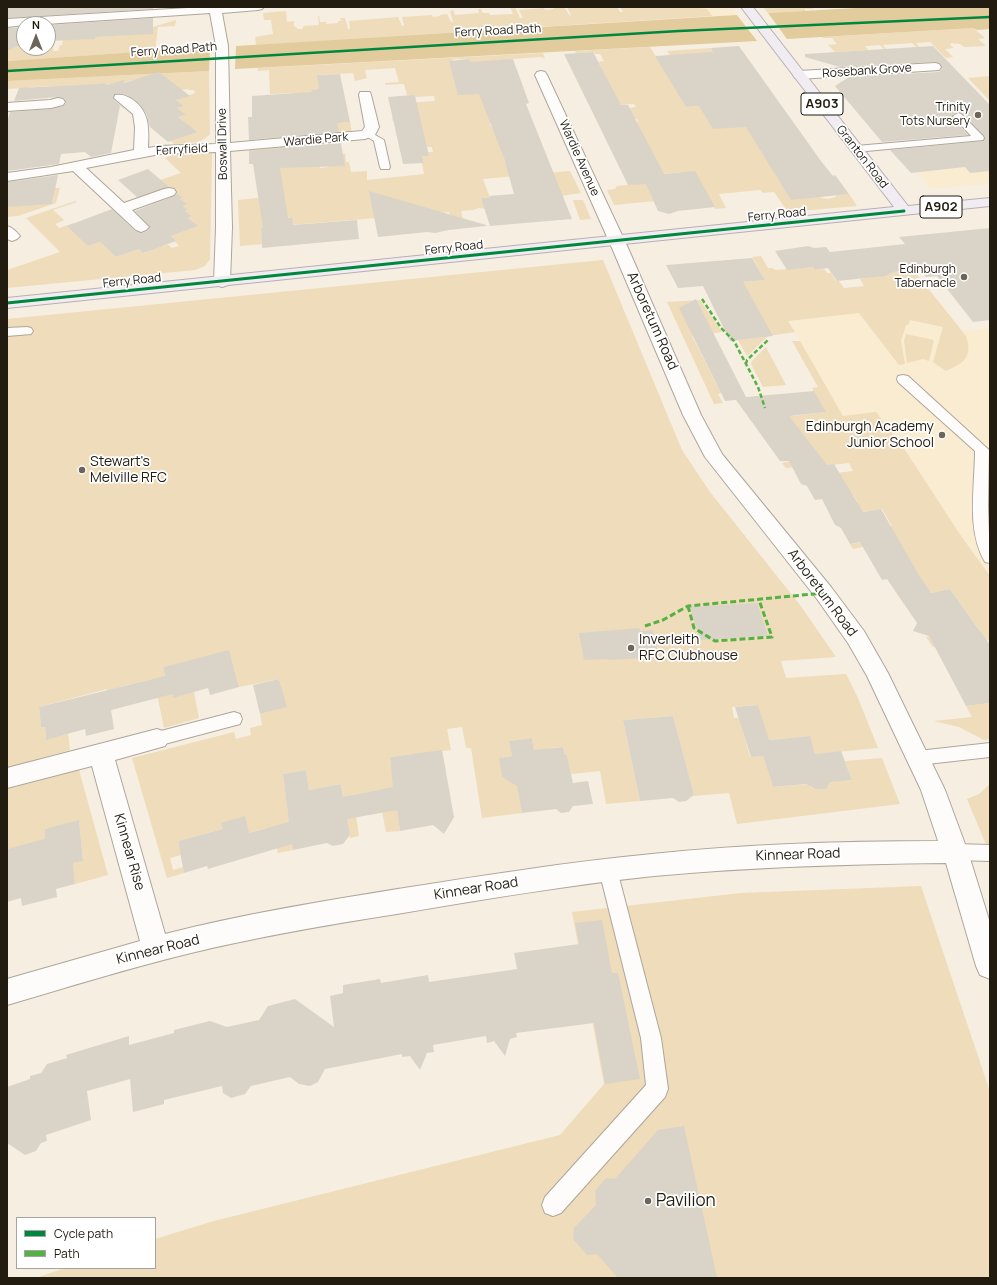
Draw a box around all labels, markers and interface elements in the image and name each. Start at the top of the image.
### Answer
north arrow [16,16,56,56]
text: N [32,17,40,32]
street label: Ferry Road Path [454,22,542,40]
street label: Ferry Road Path [130,40,218,60]
street label: Rosebank Grove [822,61,912,81]
road number: A903 [801,93,843,115]
place label: Trinity Tots Nursery [900,101,970,129]
street label: Boswall Drive [215,108,231,180]
marker: Trinity Tots Nursery [973,110,983,120]
street label: Wardie Avenue [556,118,602,198]
street label: Granton Road [833,123,891,191]
street label: Wardie Park [283,130,349,150]
street label: Ferryfield [156,141,208,159]
road number: A902 [920,196,962,218]
street label: Ferry Road [747,205,807,225]
street label: Ferry Road [424,238,484,258]
place label: Edinburgh Tabernacle [895,263,956,291]
street label: Arboretum Road [623,269,681,373]
street label: Ferry Road [102,271,162,291]
marker: Edinburgh Tabernacle [959,272,969,282]
place label: Edinburgh Academy Junior School [806,419,934,452]
marker: Edinburgh Academy Junior School [937,430,947,440]
place label: Stewart's Melville RFC [90,454,167,486]
marker: Stewart's Melville RFC [77,465,87,475]
street label: Arboretum Road [784,546,860,640]
place label: Inverleith RFC Clubhouse [639,632,738,664]
marker: Inverleith RFC Clubhouse [626,643,636,653]
street label: Kinnear Rise [110,811,148,893]
street label: Kinnear Road [755,845,841,865]
street label: Kinnear Road [433,874,519,904]
street label: Kinnear Road [115,932,201,968]
place label: Pavilion [656,1191,716,1211]
marker: Pavilion [643,1196,653,1206]
legend [16,1217,156,1269]
text: Cycle path [54,1225,113,1242]
text: Path [54,1245,80,1262]

